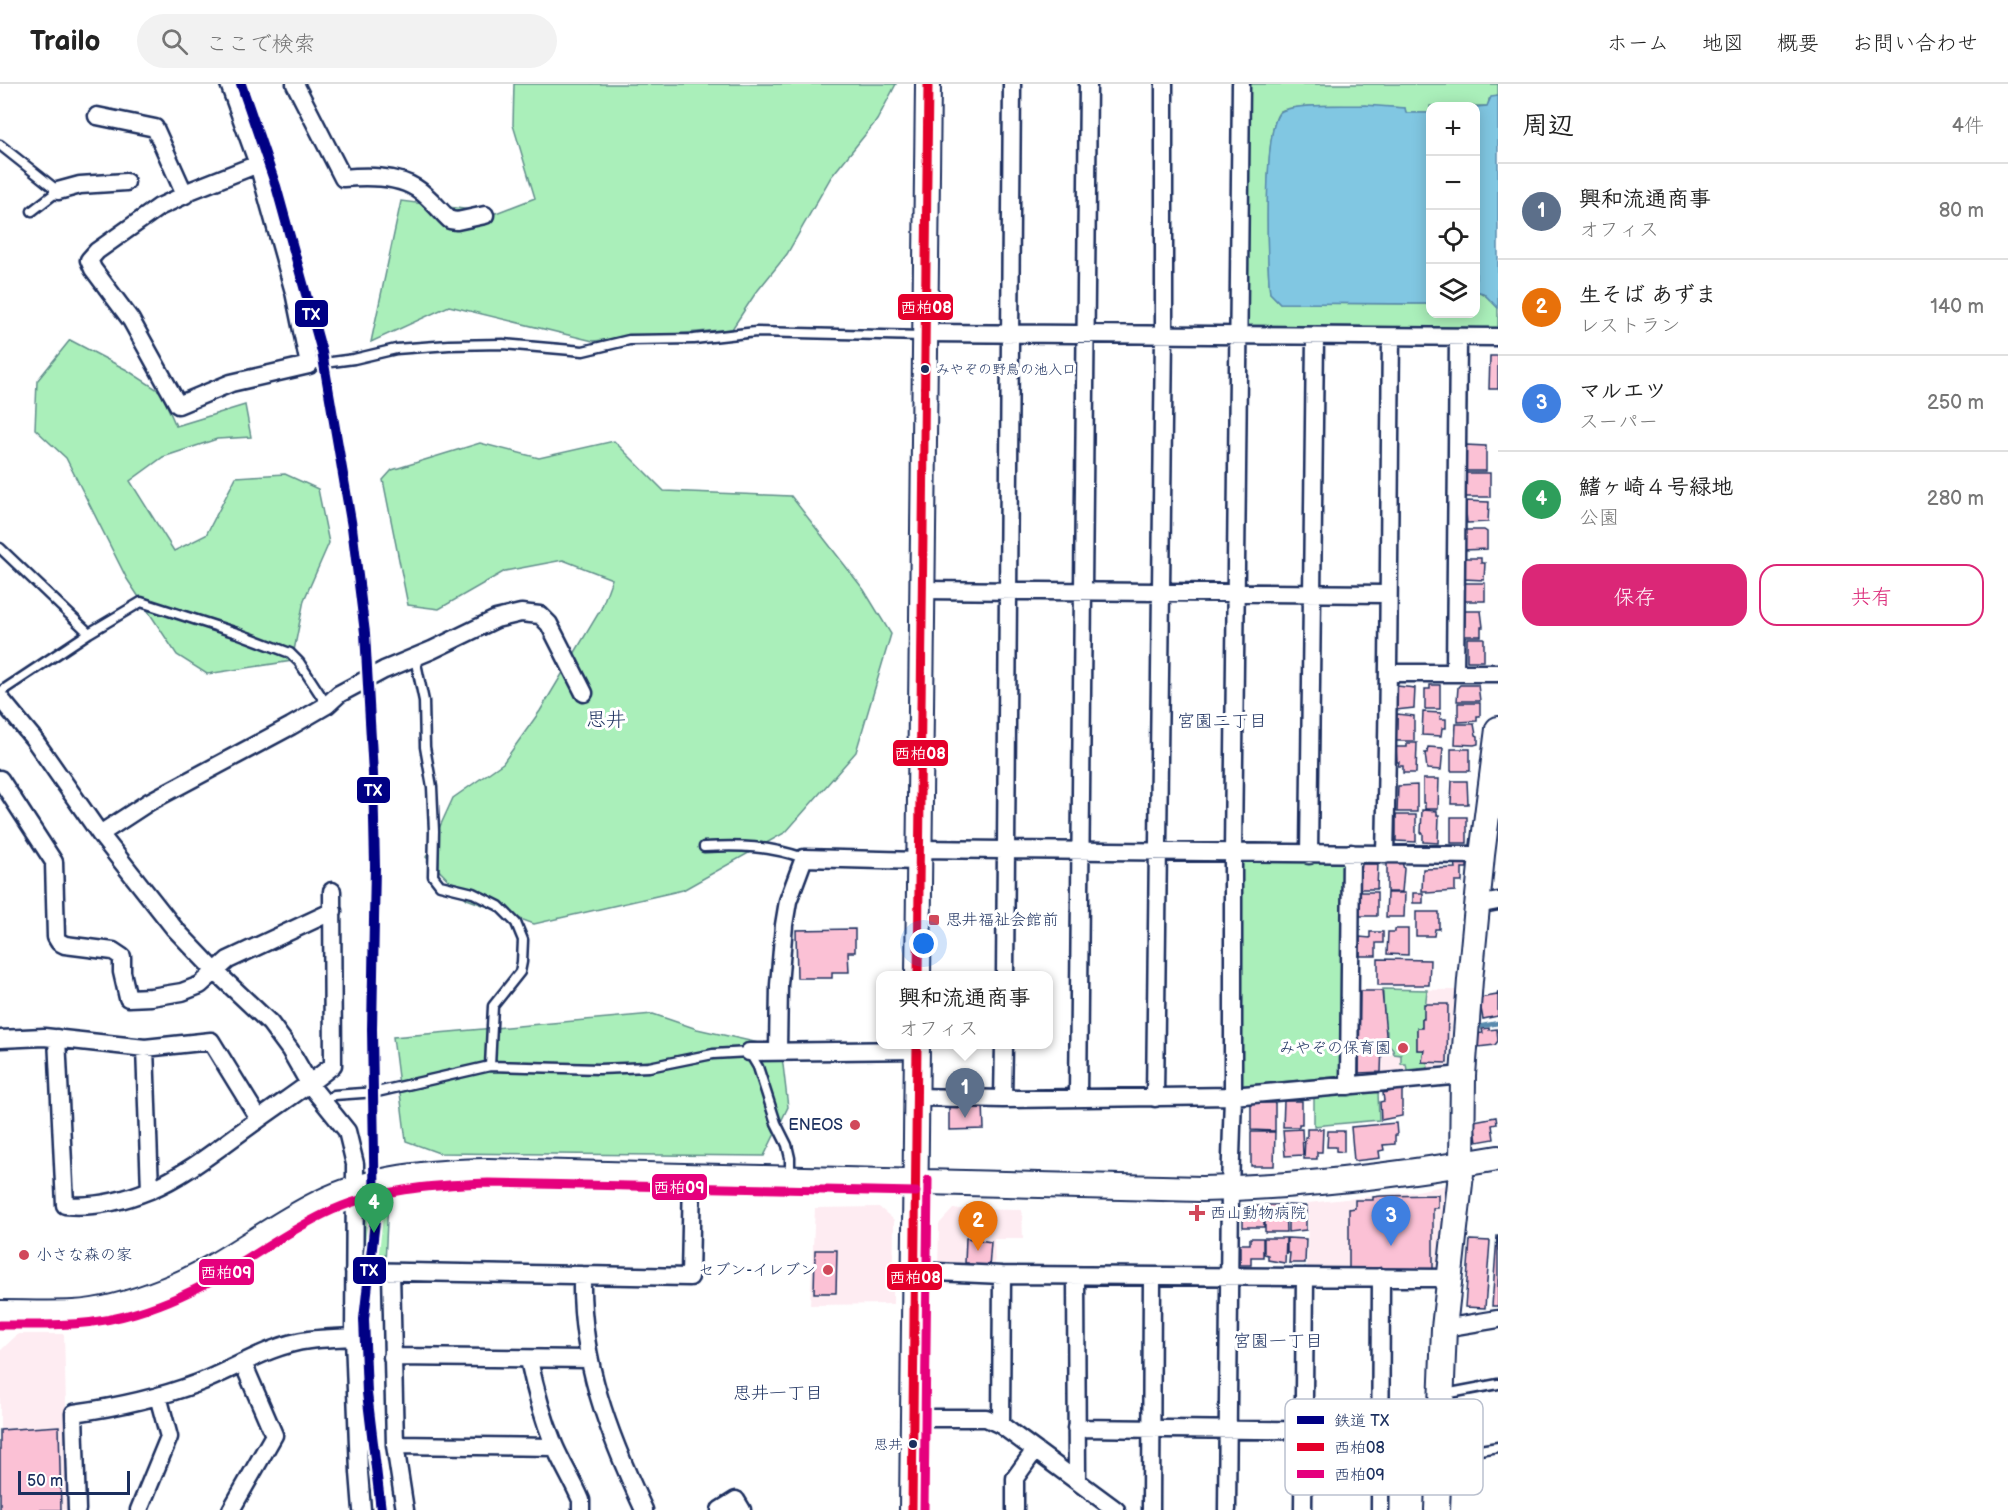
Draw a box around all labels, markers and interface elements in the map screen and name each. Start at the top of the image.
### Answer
search box [137,14,557,68]
text: Trailo [30,25,101,58]
icon: search [158,25,191,58]
text: ここで検索 [206,31,316,58]
text: ホーム [1607,31,1669,56]
text: 地図 [1702,31,1744,56]
text: 概要 [1777,31,1819,56]
text: お問い合わせ [1852,31,1978,56]
map controls [1426,102,1480,318]
button: + [1426,102,1480,156]
text: 周辺 [1522,111,1574,142]
text: 4件 [1952,114,1984,138]
button: − [1426,156,1480,210]
text: 興和流通商事 [1579,186,1711,213]
text: 1 [1537,199,1546,223]
text: 80 m [1939,199,1984,223]
button: locate [1426,210,1480,264]
text: オフィス [1579,218,1659,242]
button: layers [1426,264,1480,318]
text: 生そば あずま [1579,282,1717,309]
line badge: 西柏08 [897,293,954,321]
text: 2 [1536,295,1547,319]
text: 140 m [1930,295,1984,319]
line badge: TX [294,299,329,328]
text: 西柏08 [900,299,952,318]
text: TX [302,306,321,325]
text: レストラン [1579,314,1681,338]
place label: みやぞの野鳥の池入口 [936,361,1076,378]
marker: みやぞの野鳥の池入口 [919,363,931,375]
text: マルエツ [1579,378,1667,405]
text: 3 [1536,391,1547,415]
text: 250 m [1927,391,1984,415]
text: スーパー [1579,410,1658,434]
text: 鰭ヶ崎４号緑地 [1579,474,1733,501]
text: 4 [1536,487,1547,511]
text: 280 m [1927,487,1984,511]
text: 公園 [1579,506,1619,530]
button: 保存 [1522,564,1747,626]
button: 共有 [1759,564,1984,626]
district label: 思井 [586,708,626,732]
district label: 宮園二丁目 [1177,711,1267,732]
line badge: 西柏08 [892,739,949,767]
text: 西柏08 [894,745,946,764]
line badge: TX [356,776,391,804]
text: TX [364,782,383,801]
place label: 思井福祉会館前 [946,911,1058,930]
marker: 思井福祉会館前 [927,913,941,927]
your location [909,929,938,958]
popup [876,971,1053,1049]
text: 興和流通商事 [898,985,1031,1012]
text: オフィス [898,1017,978,1041]
place label: みやぞの保育園 [1279,1039,1391,1058]
marker: みやぞの保育園 [1396,1041,1410,1055]
pin: 1 [946,1068,984,1118]
place label: ENEOS [788,1116,843,1135]
marker: ENEOS [848,1118,862,1132]
line badge: 西柏09 [651,1173,708,1201]
text: 西柏09 [653,1179,705,1198]
pin: 4 [354,1184,394,1233]
pin: 3 [1372,1196,1410,1246]
pin: 2 [958,1202,998,1251]
marker: 西山動物病院 [1188,1204,1206,1222]
place label: 西山動物病院 [1210,1204,1306,1223]
place label: 小さな森の家 [36,1246,132,1265]
marker: 小さな森の家 [17,1248,31,1262]
line badge: TX [352,1256,387,1285]
line badge: 西柏09 [198,1258,255,1286]
place label: セブン-イレブン [698,1261,816,1280]
text: TX [360,1262,379,1281]
marker: セブン-イレブン [821,1263,835,1277]
line badge: 西柏08 [886,1263,943,1291]
text: 西柏09 [200,1264,252,1283]
text: 西柏08 [889,1269,941,1288]
district label: 宮園一丁目 [1233,1331,1323,1352]
district label: 思井一丁目 [733,1383,823,1404]
legend [1285,1399,1483,1495]
text: 鉄道 TX [1334,1412,1390,1431]
place label: 思井 [874,1436,902,1453]
marker: 思井 [907,1438,919,1450]
text: 西柏08 [1334,1439,1385,1458]
text: 西柏09 [1334,1466,1385,1485]
scale bar [18,1468,130,1496]
text: 50 m [27,1472,63,1491]

